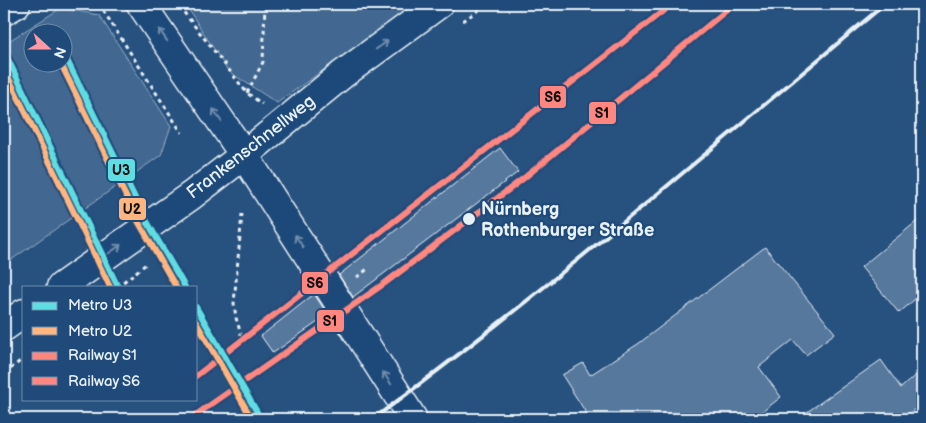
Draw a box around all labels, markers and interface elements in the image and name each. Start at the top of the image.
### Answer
north arrow [22,22,72,72]
one-way arrow [158,28,168,42]
one-way arrow [375,40,388,51]
text: N [50,45,69,60]
line badge: S6 [539,85,567,109]
text: S6 [545,89,561,106]
street label: Frankenschnellweg [183,90,319,204]
line badge: S1 [588,101,617,125]
text: S1 [595,105,609,122]
one-way arrow [212,108,222,122]
line badge: U3 [107,158,136,182]
text: U3 [112,162,130,179]
line badge: U2 [118,197,147,221]
place label: Nürnberg Rothenburger Straße [481,199,654,241]
text: U2 [123,201,142,218]
marker: Nürnberg Rothenburger Straße [461,211,477,227]
one-way arrow [294,235,304,249]
one-way arrow [108,244,122,254]
line badge: S6 [301,271,329,295]
text: S6 [307,275,323,292]
legend [22,286,198,400]
text: Metro U3 [68,296,132,315]
line badge: S1 [316,309,345,333]
text: S1 [323,313,337,330]
text: Metro U2 [68,322,132,341]
text: Railway S1 [68,346,137,365]
text: Railway S6 [68,372,140,391]
one-way arrow [381,372,391,386]

